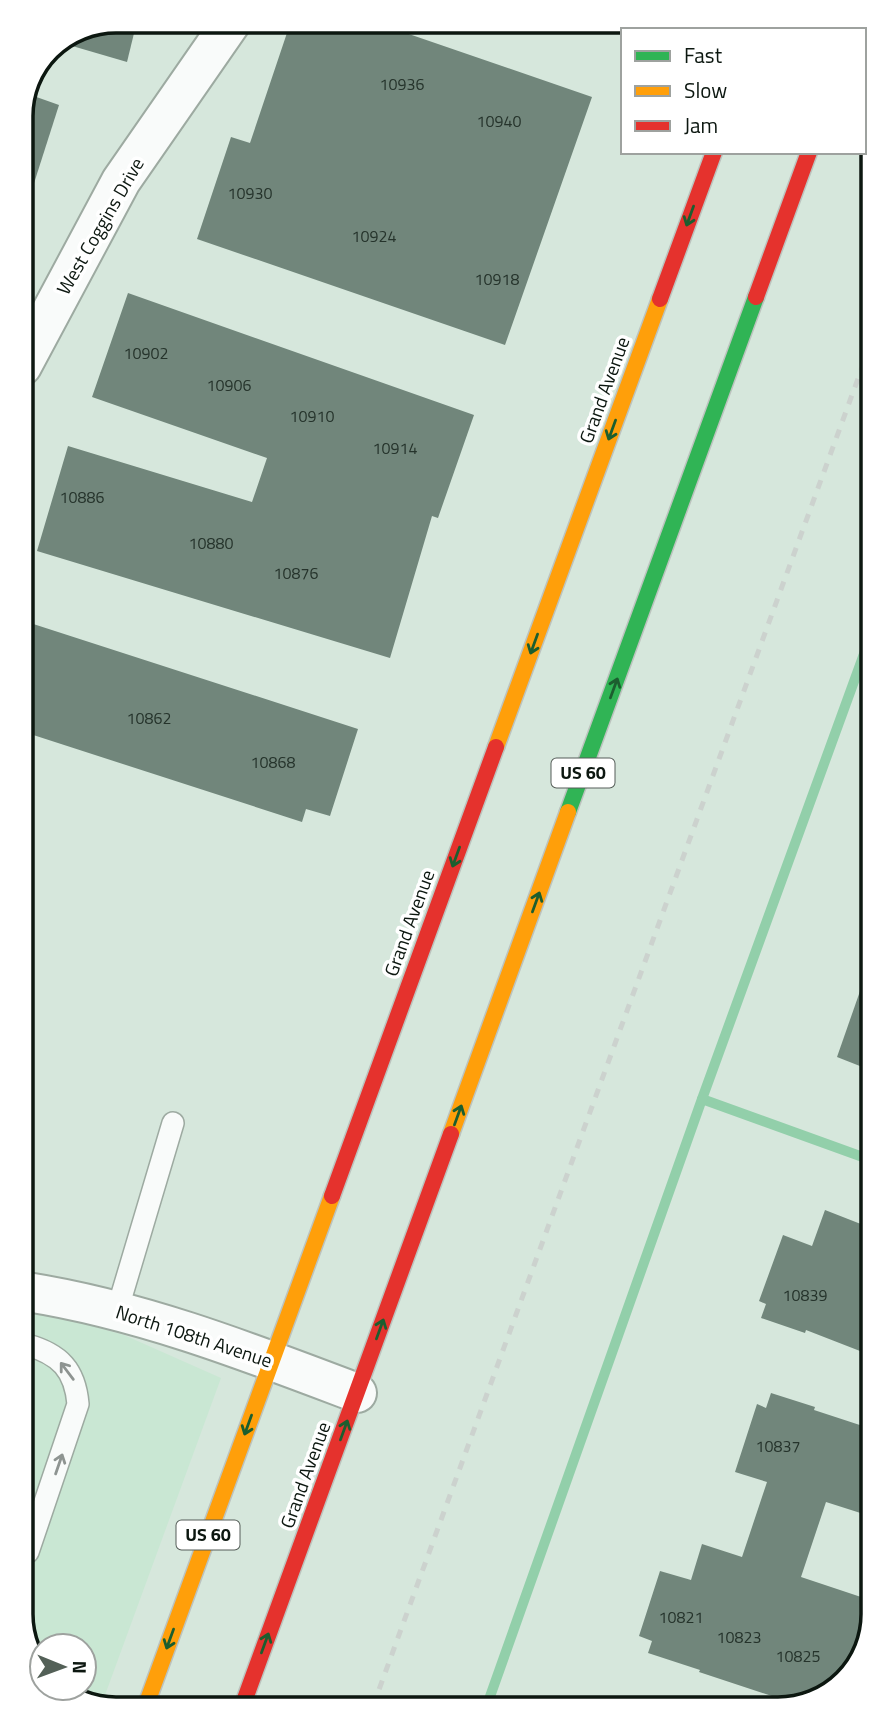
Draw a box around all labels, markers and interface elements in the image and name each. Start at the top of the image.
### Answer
legend [621,28,866,154]
text: Fast [684,39,723,71]
house number: 10936 [380,72,424,96]
text: Slow [684,74,727,106]
house number: 10940 [477,109,521,133]
text: Jam [684,109,718,141]
street label: West Coggins Drive [48,152,151,300]
house number: 10930 [228,181,272,205]
one-way arrow [683,205,695,227]
house number: 10924 [352,224,396,248]
house number: 10918 [475,267,519,291]
street label: Grand Avenue [571,332,636,447]
house number: 10902 [124,341,168,365]
house number: 10906 [207,373,251,397]
house number: 10910 [290,404,334,428]
one-way arrow [605,418,617,440]
house number: 10914 [373,436,417,460]
house number: 10886 [60,485,104,509]
house number: 10880 [189,531,233,555]
house number: 10876 [274,561,318,585]
one-way arrow [527,632,539,654]
one-way arrow [608,677,621,699]
house number: 10862 [127,706,171,730]
house number: 10868 [251,750,295,774]
road number: US 60 [552,758,614,788]
one-way arrow [448,846,461,868]
street label: Grand Avenue [376,865,441,980]
one-way arrow [531,891,543,913]
one-way arrow [453,1105,465,1127]
house number: 10839 [783,1283,827,1307]
street label: North 108th Avenue [112,1297,276,1374]
one-way arrow [375,1319,388,1341]
one-way arrow [60,1362,75,1381]
one-way arrow [241,1413,253,1435]
street label: Grand Avenue [272,1417,337,1532]
one-way arrow [338,1419,351,1441]
house number: 10837 [756,1434,800,1458]
one-way arrow [53,1453,66,1475]
road number: US 60 [176,1520,240,1550]
house number: 10821 [659,1605,703,1629]
house number: 10823 [717,1625,761,1649]
one-way arrow [163,1627,176,1649]
north arrow [28,1632,98,1702]
one-way arrow [260,1633,273,1655]
house number: 10825 [776,1644,820,1668]
text: N [66,1660,95,1674]

